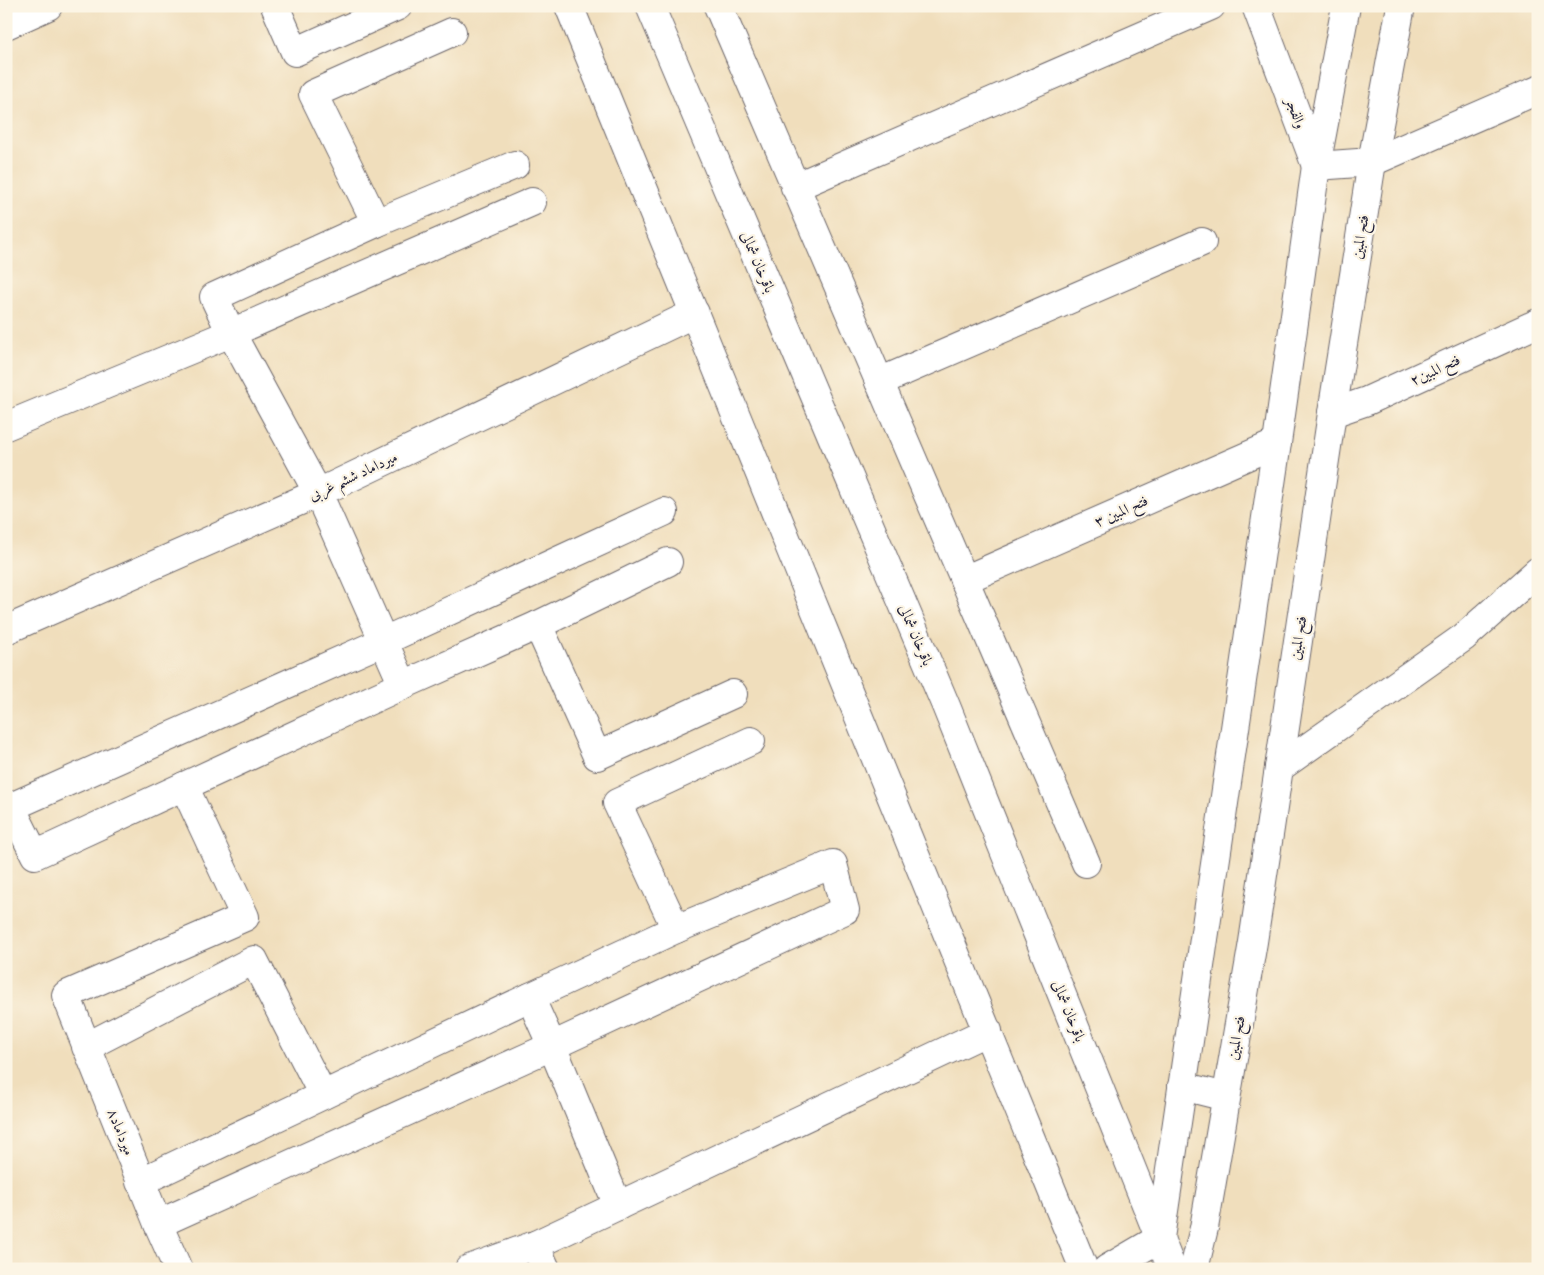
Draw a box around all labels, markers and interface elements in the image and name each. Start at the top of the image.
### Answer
street label: والفجر [1280,92,1312,131]
street label: فتح المبین [1346,213,1377,261]
street label: باقرخان شمالی [736,228,781,296]
street label: فتح المبین۲ [1406,349,1465,394]
street label: میرداماد ششم غربی [305,446,403,510]
street label: فتح المبین ۳ [1091,489,1153,535]
street label: باقرخان شمالی [894,601,939,669]
street label: فتح المبین [1284,614,1315,662]
street label: باقرخان شمالی [1048,977,1091,1045]
street label: فتح المبین [1221,1014,1254,1062]
street label: میرداماد۸ [103,1105,140,1158]

